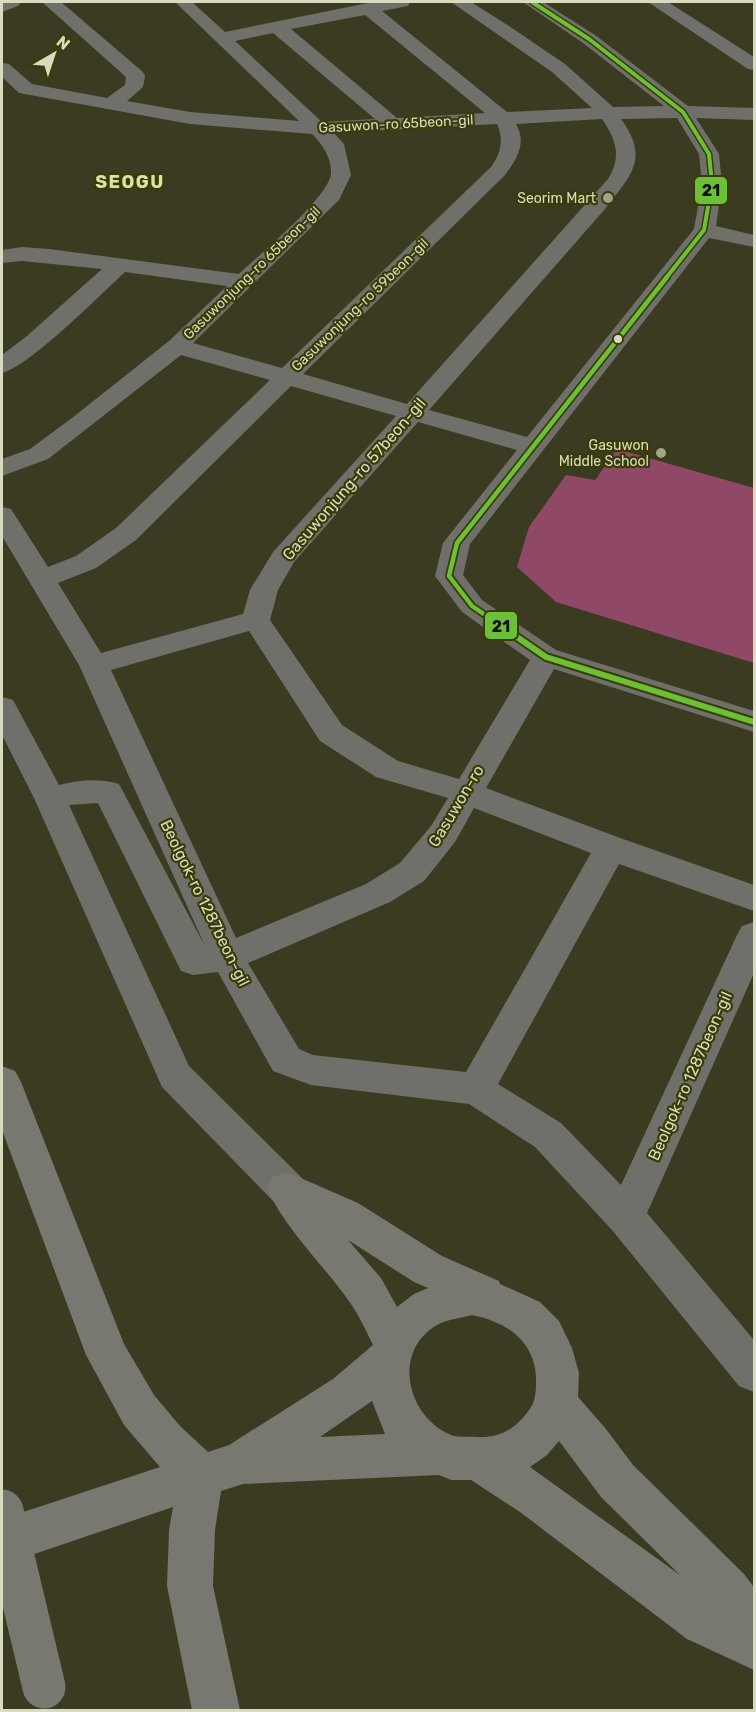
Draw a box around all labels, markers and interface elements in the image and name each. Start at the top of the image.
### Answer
north arrow [24,24,84,84]
text: N [53,32,74,54]
street label: Gasuwon-ro 65beon-gil [318,111,474,137]
district label: SEOGU [95,171,165,193]
line badge: 21 [694,176,728,205]
text: 21 [702,181,720,200]
place label: Seorim Mart [517,190,597,207]
marker: Seorim Mart [601,191,615,205]
street label: Gasuwonjung-ro 65beon-gil [180,203,324,343]
street label: Gasuwonjung-ro 59beon-gil [288,235,432,375]
unlabelled marker [612,333,624,345]
street label: Gasuwonjung-ro 57beon-gil [278,394,430,564]
place label: Gasuwon Middle School [559,437,649,470]
marker: Gasuwon Middle School [654,446,668,460]
line badge: 21 [484,611,518,640]
text: 21 [492,617,510,636]
street label: Gasuwon-ro [424,762,488,850]
street label: Beolgok-ro 1287beon-gil [156,817,254,989]
street label: Beolgok-ro 1287beon-gil [644,989,736,1163]

